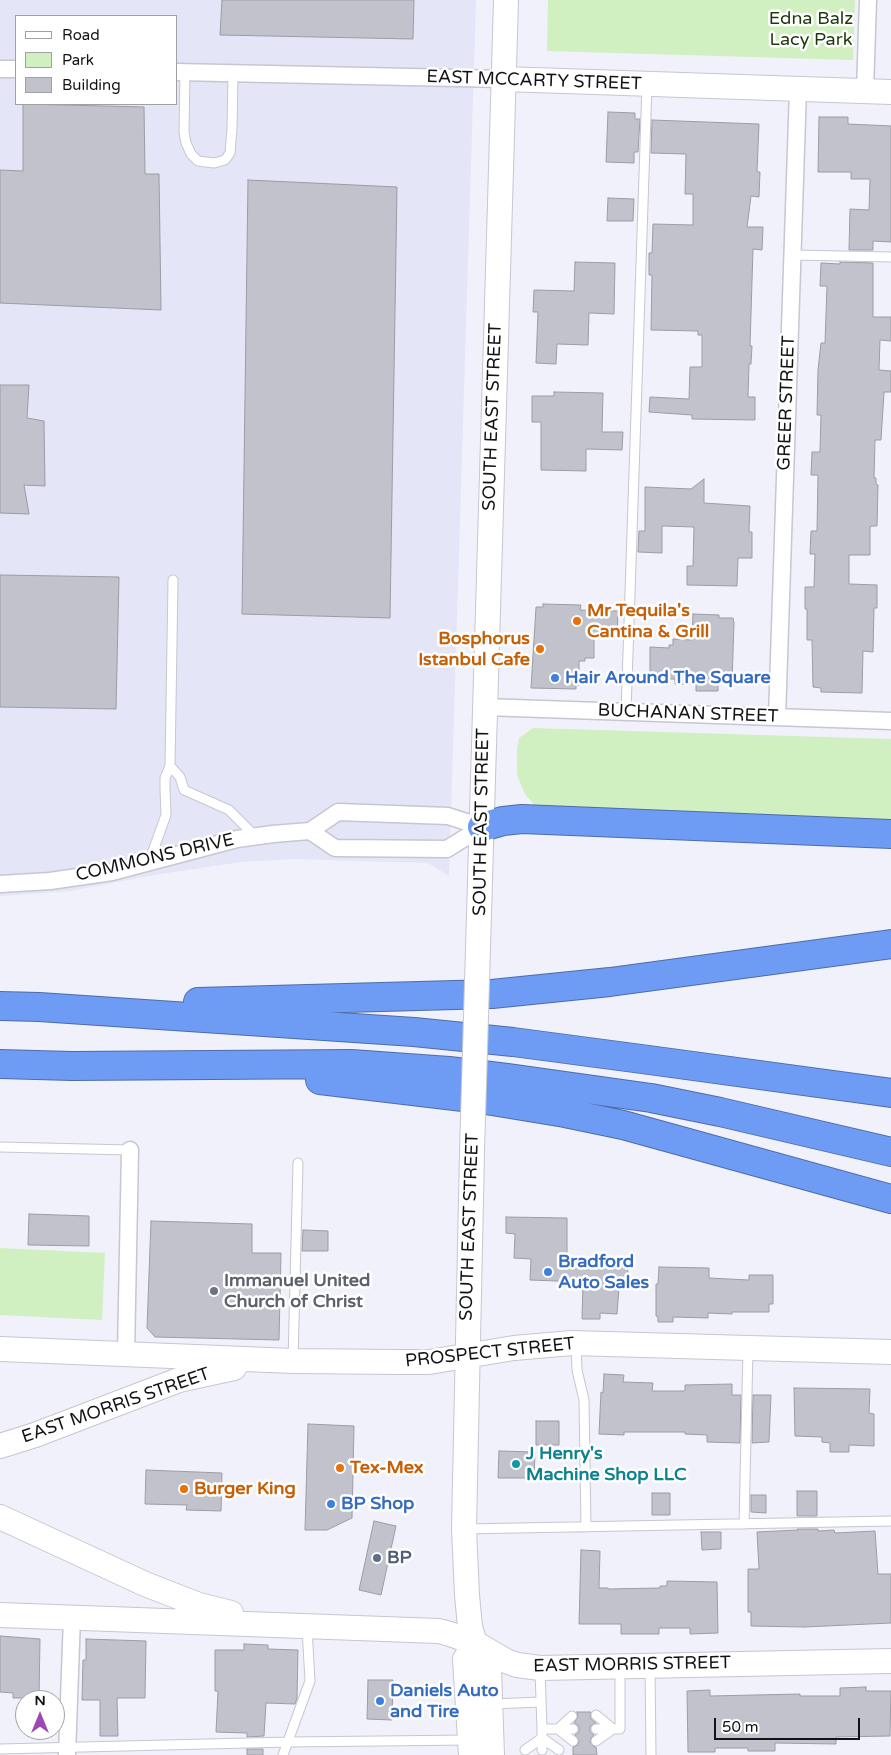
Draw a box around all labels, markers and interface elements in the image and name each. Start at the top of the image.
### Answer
park label: Edna Balz Lacy Park [769,8,853,50]
legend [15,15,178,105]
text: Road [62,26,100,44]
text: Park [62,51,94,69]
street label: EAST MCCARTY STREET [426,66,642,96]
text: Building [62,76,121,94]
street label: SOUTH EAST STREET [479,323,507,511]
street label: GREER STREET [774,335,800,471]
place label: Mr Tequila's Cantina & Grill [587,600,709,642]
marker: Mr Tequila's Cantina & Grill [571,615,583,627]
place label: Bosphorus Istanbul Cafe [418,628,530,670]
marker: Bosphorus Istanbul Cafe [534,643,546,655]
place label: Hair Around The Square [565,667,771,689]
marker: Hair Around The Square [549,672,561,684]
street label: BUCHANAN STREET [597,700,779,728]
street label: SOUTH EAST STREET [470,728,494,916]
street label: COMMONS DRIVE [74,829,236,887]
street label: SOUTH EAST STREET [456,1133,484,1321]
place label: Bradford Auto Sales [558,1251,649,1294]
marker: Bradford Auto Sales [542,1266,554,1278]
place label: Immanuel United Church of Christ [224,1270,370,1312]
marker: Immanuel United Church of Christ [208,1285,220,1297]
street label: PROSPECT STREET [404,1333,576,1373]
street label: EAST MORRIS STREET [19,1364,213,1448]
place label: J Henry's Machine Shop LLC [526,1443,687,1486]
place label: Tex-Mex [350,1457,424,1479]
marker: J Henry's Machine Shop LLC [510,1458,522,1470]
marker: Tex-Mex [334,1462,346,1474]
place label: Burger King [194,1478,296,1500]
marker: Burger King [178,1483,190,1495]
place label: BP Shop [341,1493,414,1515]
marker: BP Shop [325,1498,337,1510]
place label: BP [387,1547,412,1569]
marker: BP [371,1552,383,1564]
street label: EAST MORRIS STREET [533,1652,731,1678]
place label: Daniels Auto and Tire [390,1680,499,1722]
north arrow [15,1690,65,1740]
text: N [34,1692,46,1709]
marker: Daniels Auto and Tire [374,1695,386,1707]
scale bar [716,1708,862,1740]
text: 50 m [722,1718,759,1736]

